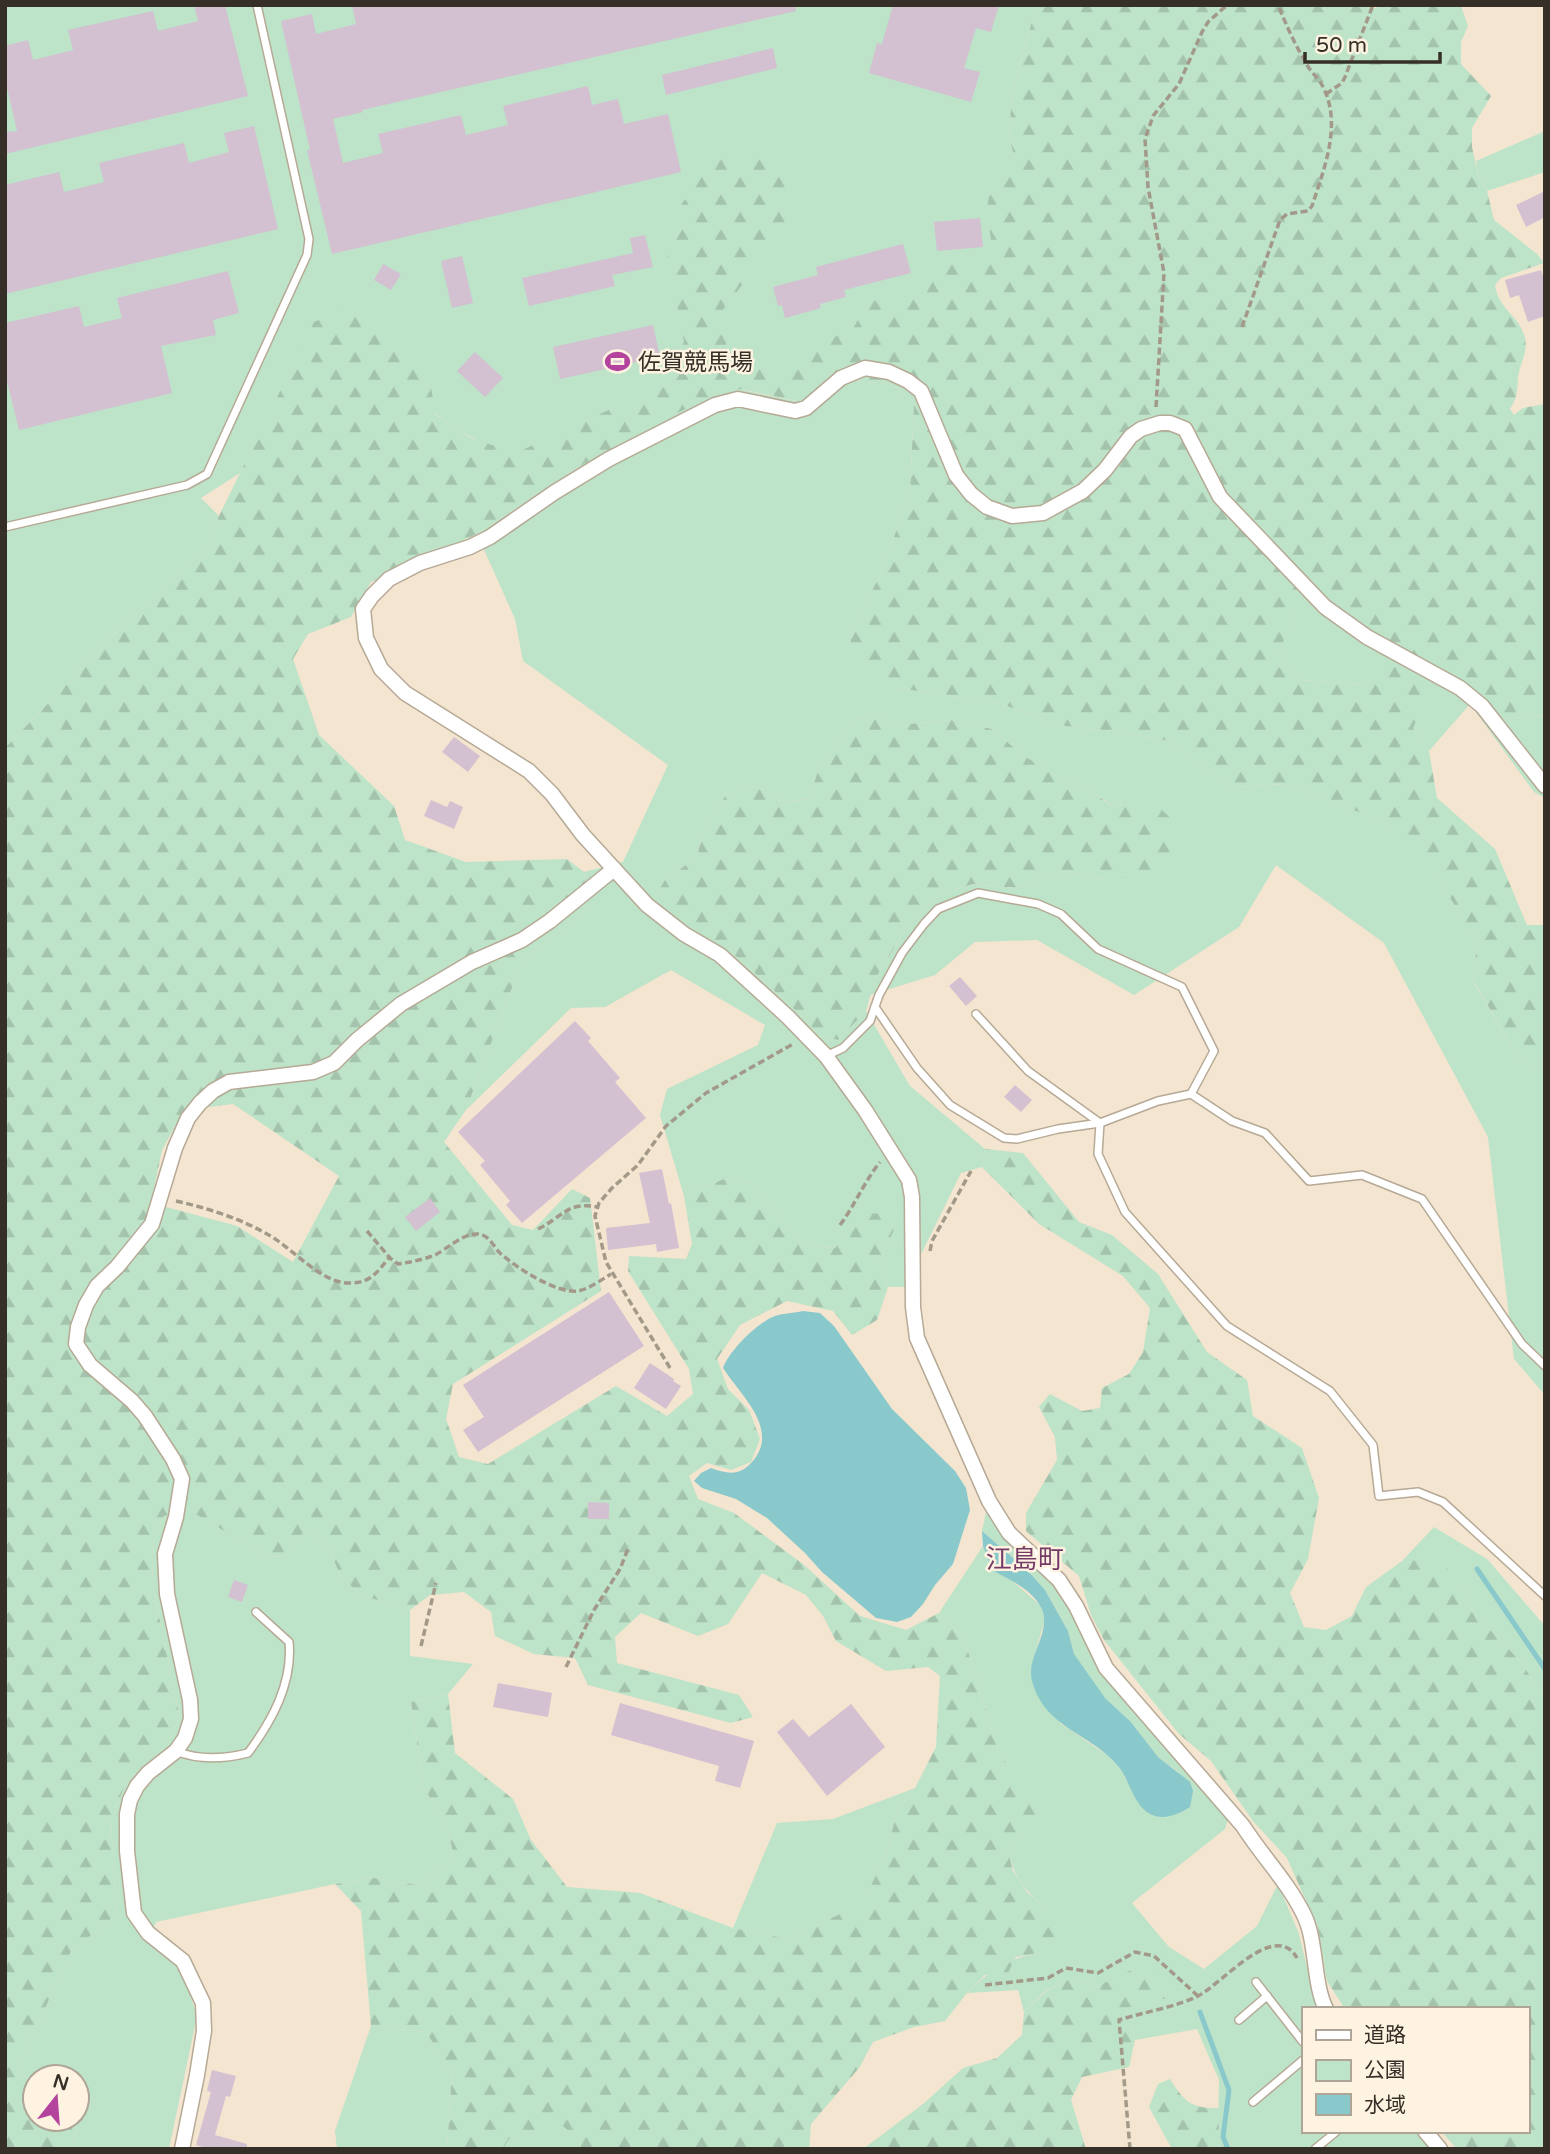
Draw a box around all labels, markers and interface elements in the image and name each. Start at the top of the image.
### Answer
scale bar [1305,21,1440,65]
text: 50 m [1316,33,1367,58]
sports icon: 佐賀競馬場 [604,348,632,376]
place label: 佐賀競馬場 [638,349,753,377]
district label: 江島町 [986,1544,1064,1575]
legend [1302,2007,1529,2133]
text: 道路 [1364,2023,1406,2048]
text: 公園 [1364,2058,1406,2083]
north arrow [21,2063,91,2133]
text: N [50,2070,71,2095]
text: 水域 [1364,2093,1406,2118]

